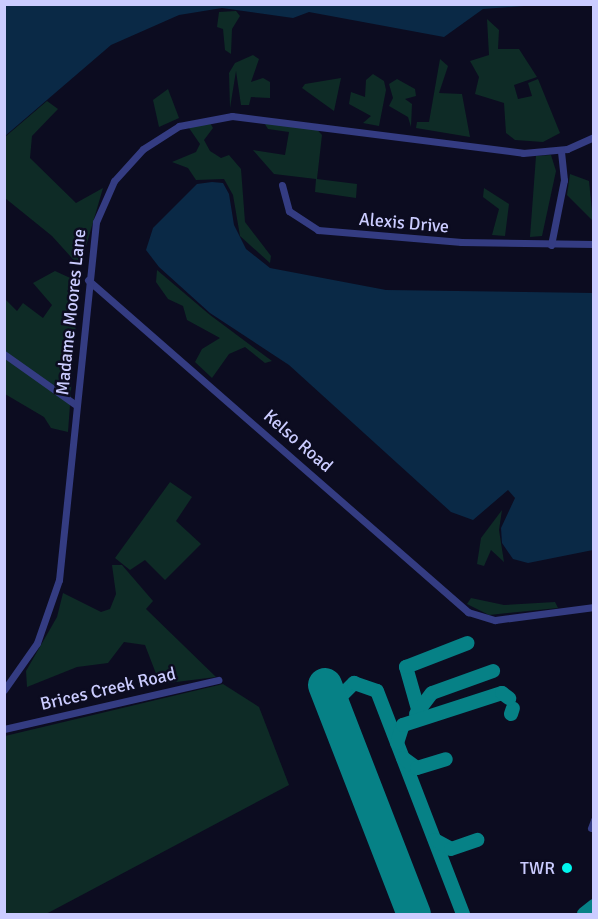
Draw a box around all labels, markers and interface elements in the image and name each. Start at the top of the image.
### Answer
street label: Alexis Drive [358,208,450,238]
street label: Madame Moores Lane [52,228,90,396]
street label: Kelso Road [259,405,337,477]
street label: Brices Creek Road [38,663,178,715]
place label: TWR [520,857,555,879]
marker: TWR [560,861,574,875]

